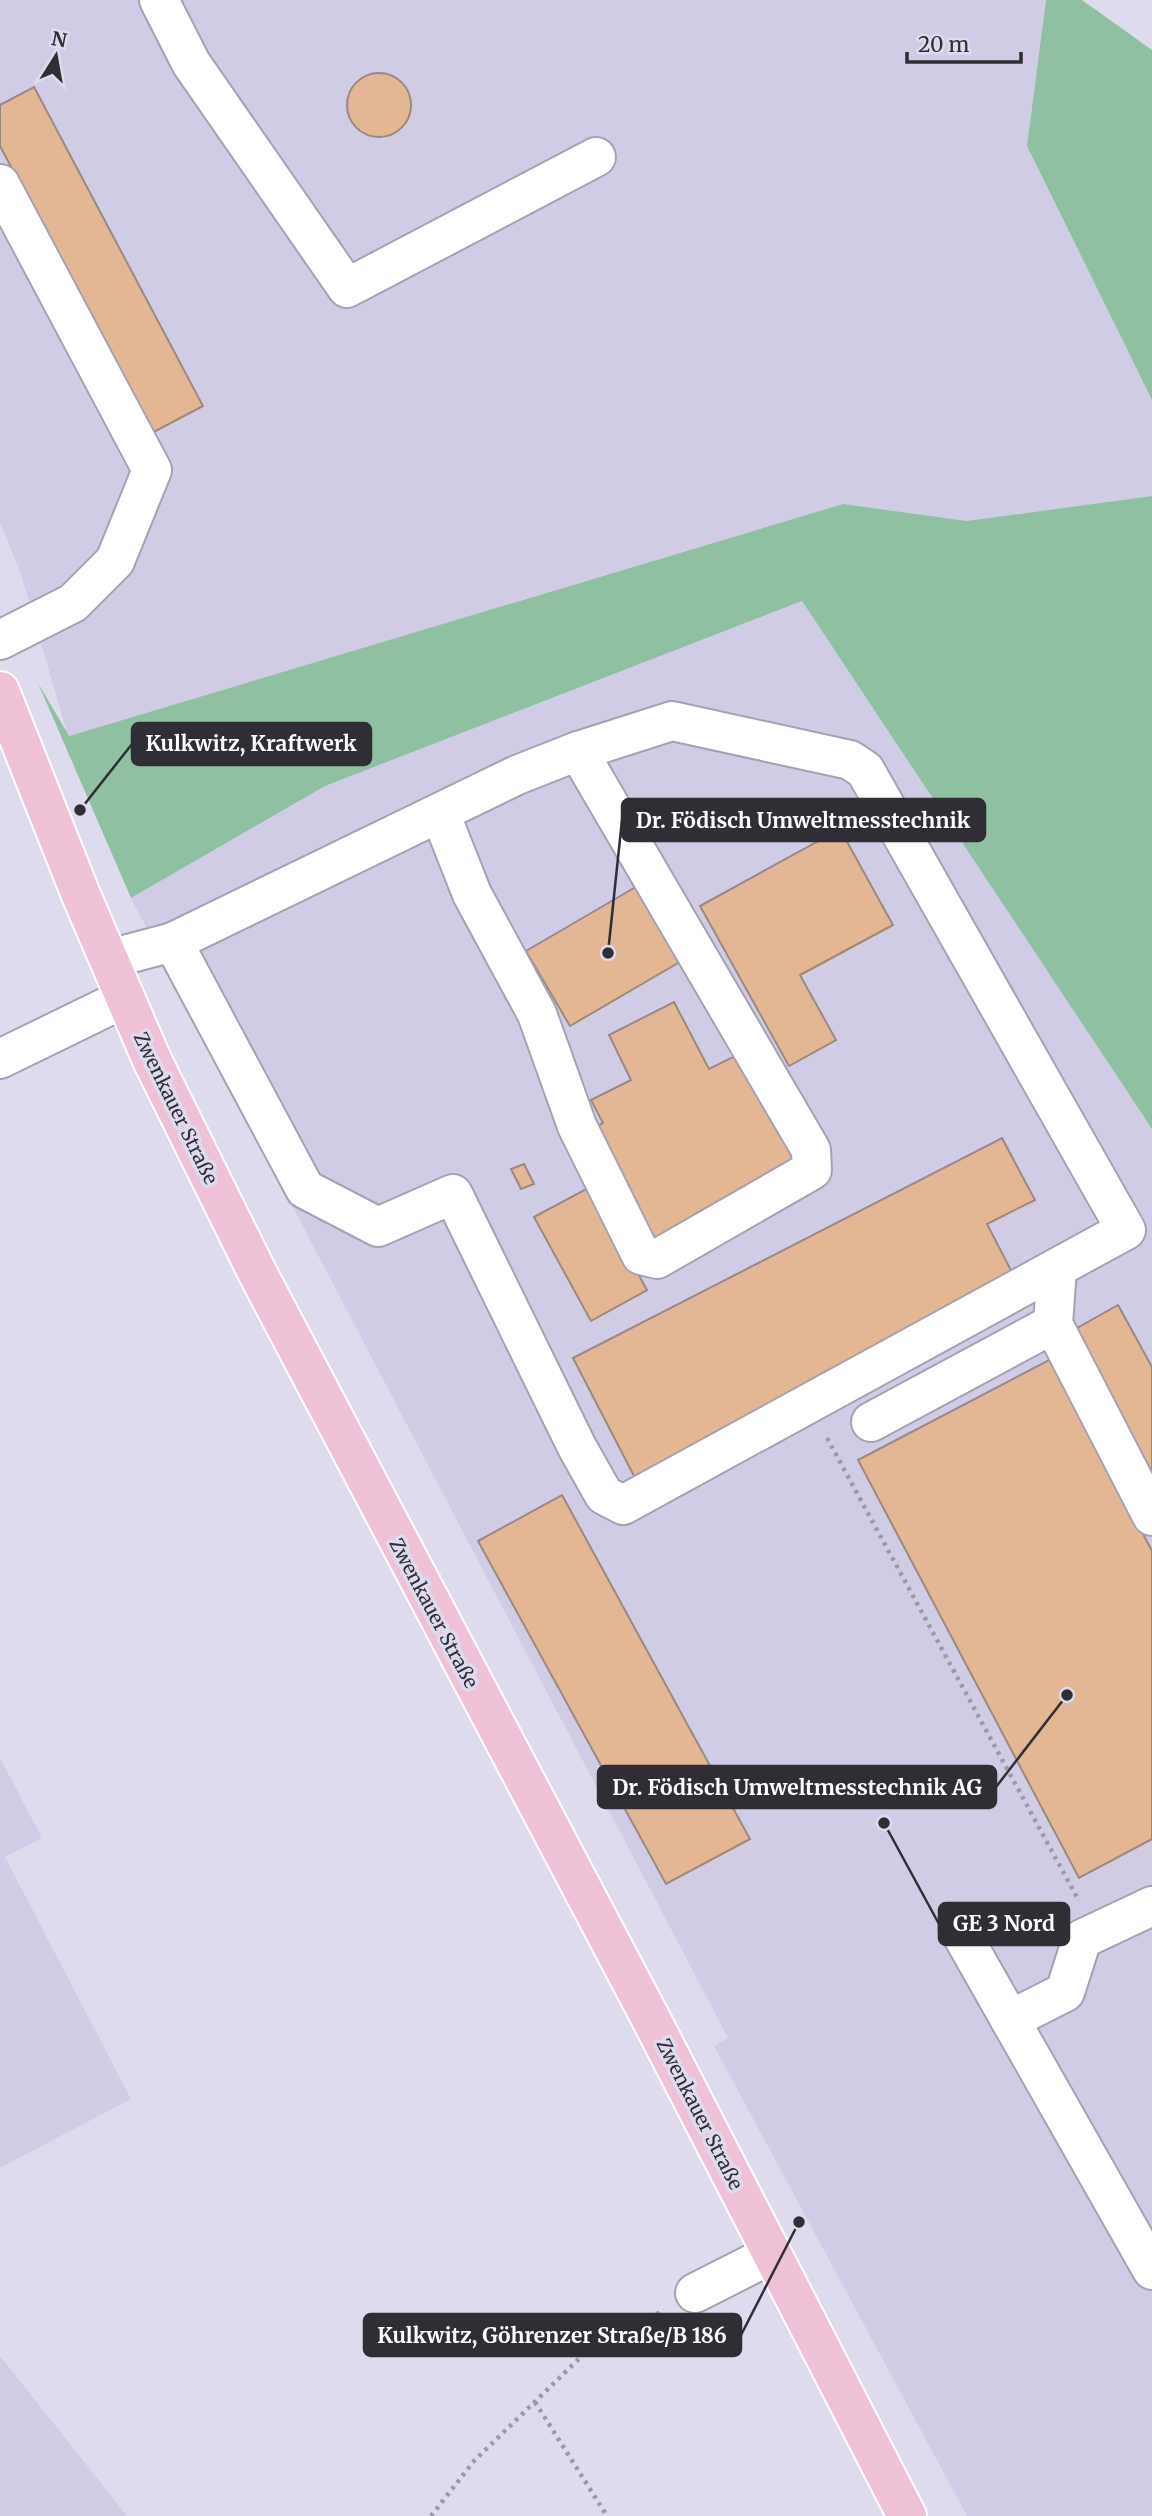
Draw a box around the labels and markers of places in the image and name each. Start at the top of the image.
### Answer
callout: Kulkwitz, Kraftwerk [132,723,371,765]
callout: Dr. Födisch Umweltmesstechnik [622,799,985,841]
callout: Dr. Födisch Umweltmesstechnik AG [598,1766,996,1808]
callout: GE 3 Nord [939,1903,1069,1945]
callout: Kulkwitz, Göhrenzer Straße/B 186 [364,2314,741,2356]

